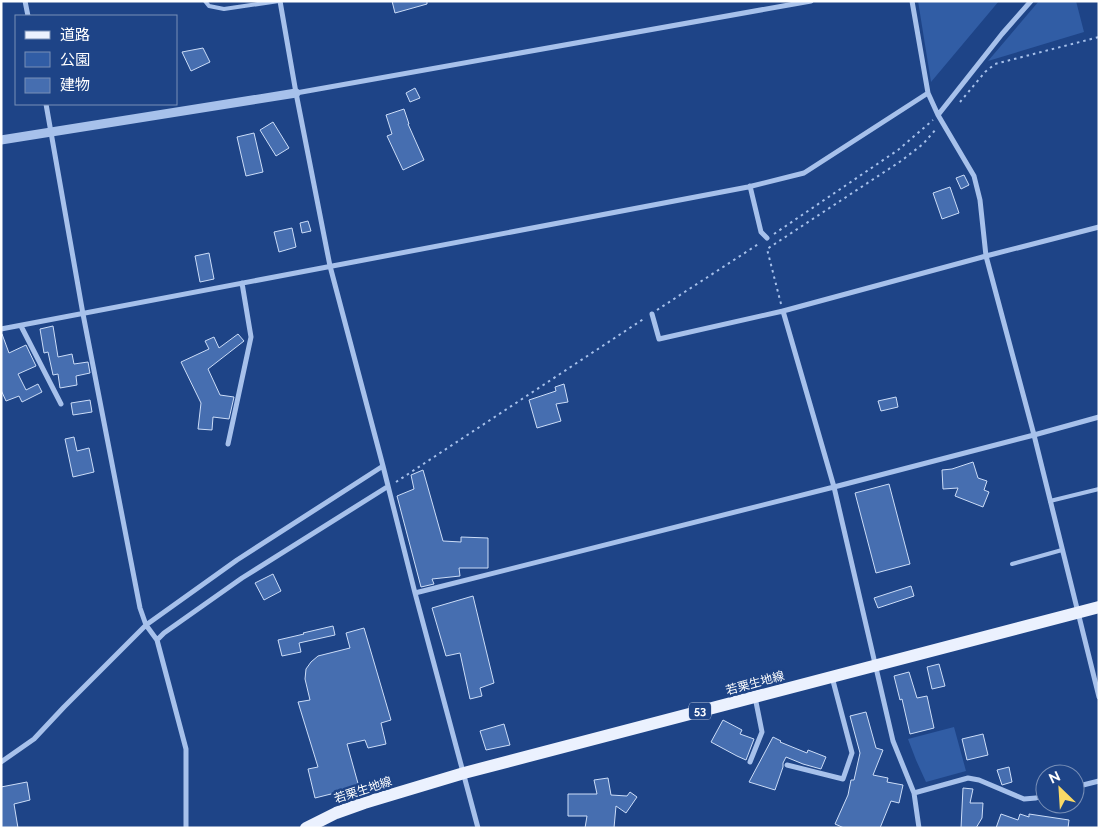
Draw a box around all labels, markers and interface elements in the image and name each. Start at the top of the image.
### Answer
legend [15,15,178,105]
text: 道路 [60,26,90,44]
text: 公園 [60,51,90,69]
text: 建物 [60,76,90,94]
street label: 若栗生地線 [724,668,786,698]
road number: 53 [689,702,711,719]
north arrow [1035,764,1085,814]
text: N [1046,768,1063,787]
street label: 若栗生地線 [332,774,394,806]

